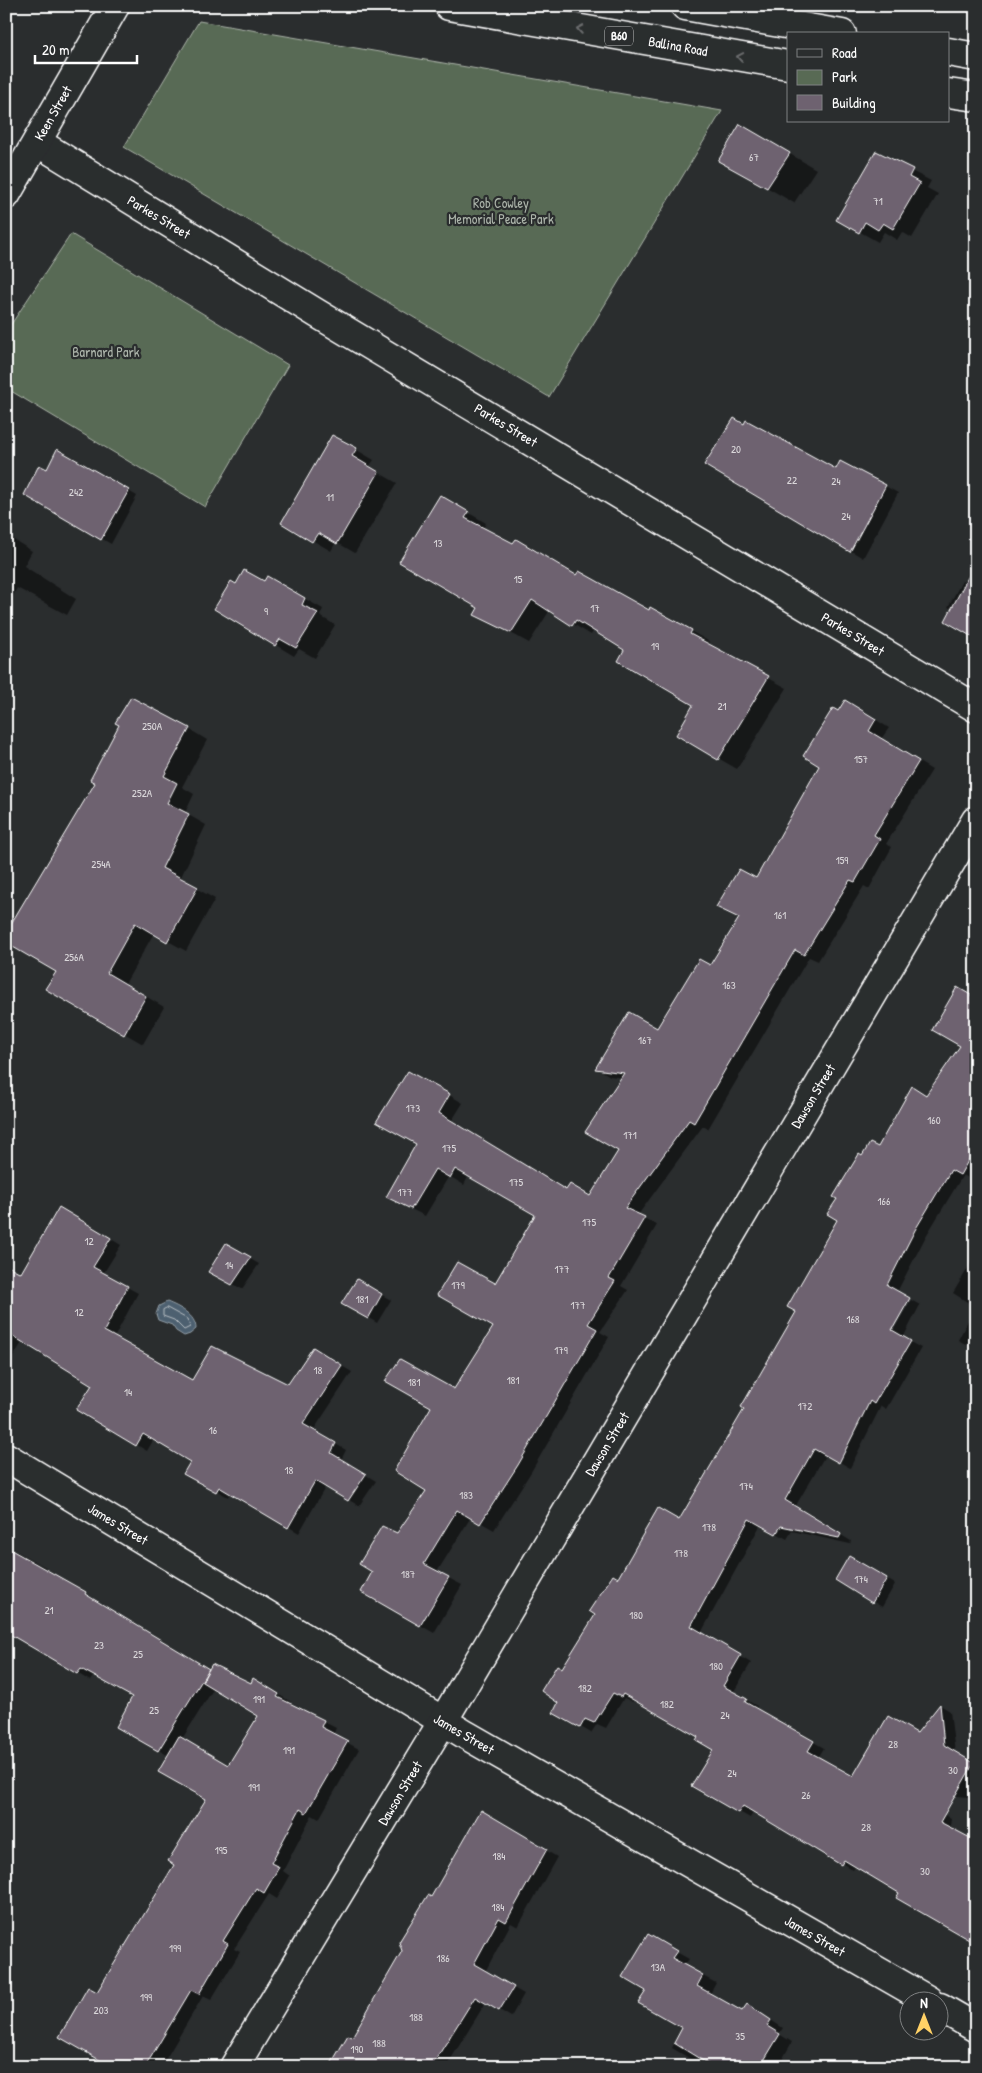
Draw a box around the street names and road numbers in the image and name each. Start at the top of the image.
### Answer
road number: B60 [605,27,633,46]
street label: Ballina Road [647,31,710,60]
street label: Keen Street [29,82,76,144]
street label: Parkes Street [124,190,194,243]
street label: Parkes Street [471,398,541,451]
street label: Parkes Street [818,607,888,660]
street label: Dawson Street [786,1060,839,1131]
street label: Dawson Street [580,1408,633,1479]
street label: James Street [85,1498,152,1549]
street label: James Street [431,1709,498,1759]
street label: Dawson Street [373,1757,426,1828]
street label: James Street [782,1911,849,1961]

